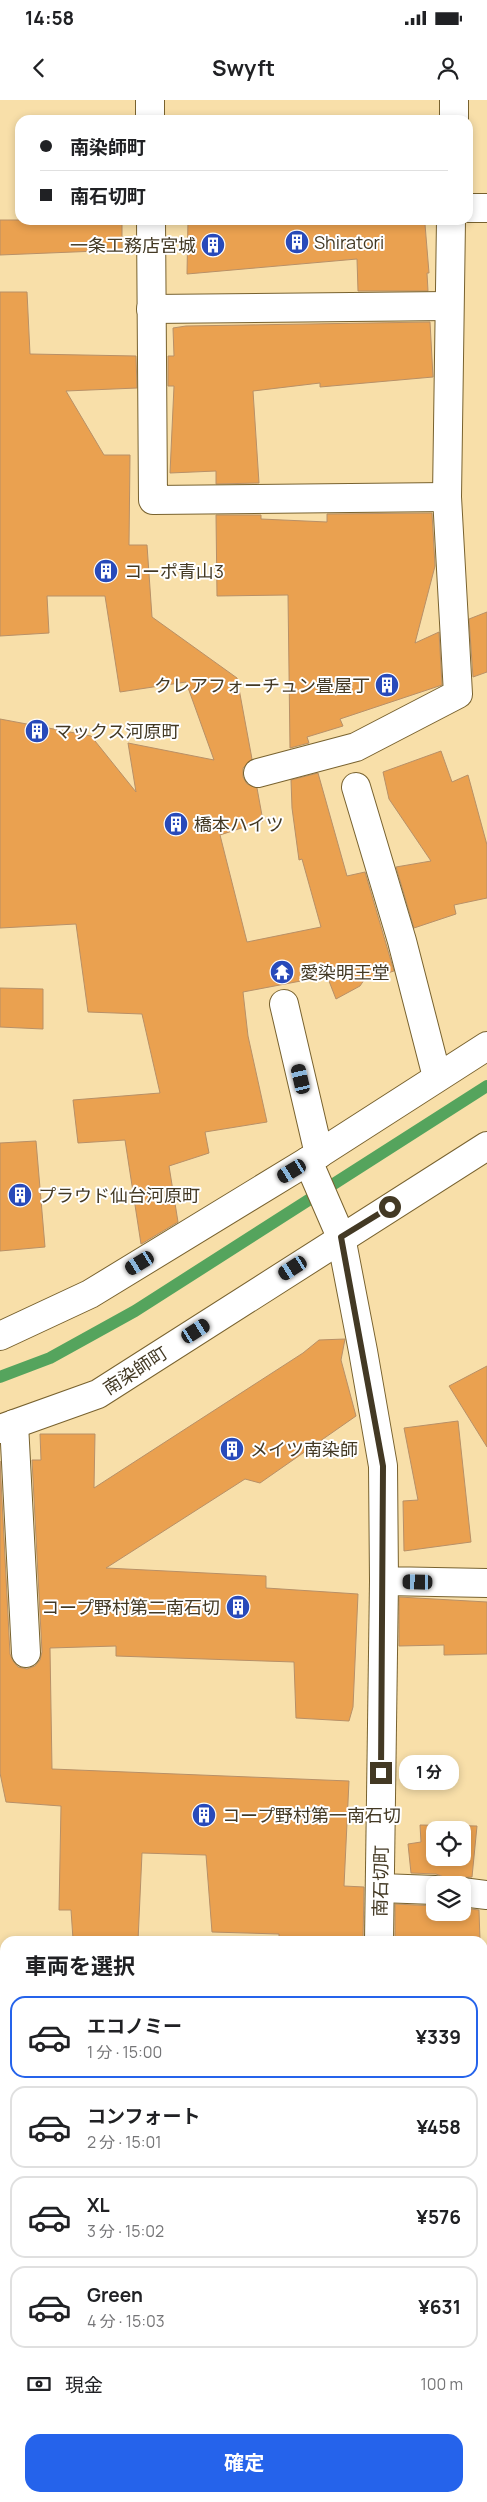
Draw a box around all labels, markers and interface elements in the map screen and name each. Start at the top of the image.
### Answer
text: 14:58 [25,5,74,31]
text: Swyft [212,53,275,83]
icon: back [25,54,53,82]
icon: person [434,54,462,82]
text: 南染師町 [70,134,146,160]
text: 南石切町 [70,183,146,209]
building icon: Shiratori [284,229,310,255]
place label: Shiratori [314,230,384,254]
building icon: 一条工務店宮城 [200,232,226,258]
place label: 一条工務店宮城 [70,233,196,257]
building icon: コーポ青山3 [93,558,119,584]
place label: コーポ青山3 [124,559,224,583]
building icon: クレアフォーチュン畳屋丁 [374,672,400,698]
place label: クレアフォーチュン畳屋丁 [154,673,370,697]
building icon: マックス河原町 [24,718,50,744]
place label: マックス河原町 [54,719,179,743]
building icon: 橋本ハイツ [163,811,189,837]
place label: 橋本ハイツ [194,812,284,836]
temple icon: 愛染明王堂 [269,959,295,985]
place label: 愛染明王堂 [300,960,390,984]
car [290,1063,311,1095]
car [275,1157,308,1185]
building icon: プラウド仙台河原町 [7,1182,33,1208]
place label: プラウド仙台河原町 [38,1183,200,1207]
route start [379,1196,401,1218]
car [123,1249,156,1277]
car [276,1254,309,1282]
car [179,1317,212,1345]
street label: 南染師町 [98,1340,172,1400]
building icon: メイツ南染師 [219,1436,245,1462]
place label: メイツ南染師 [250,1437,358,1461]
car [402,1574,433,1590]
building icon: コープ野村第二南石切 [225,1594,251,1620]
place label: コープ野村第二南石切 [41,1595,220,1619]
callout: 1 分 [398,1756,458,1790]
text: 1 分 [416,1761,442,1783]
route end [370,1762,392,1784]
building icon: コープ野村第一南石切 [191,1802,217,1828]
place label: コープ野村第一南石切 [222,1803,401,1827]
map controls [426,1821,471,1921]
button: locate [426,1821,471,1866]
street label: 南石切町 [367,1845,393,1917]
button: layers [426,1876,471,1921]
text: 車両を選択 [25,1951,135,1981]
text: エコノミー [87,2013,182,2039]
icon: car [27,2015,72,2060]
text: ¥339 [415,2024,461,2050]
text: 1 分 · 15:00 [87,2041,162,2063]
text: コンフォート [87,2103,200,2129]
icon: car [27,2105,72,2150]
text: ¥458 [416,2114,461,2140]
text: 2 分 · 15:01 [87,2131,162,2153]
text: XL [87,2192,110,2218]
icon: car [27,2195,72,2240]
text: ¥576 [416,2204,461,2230]
text: 3 分 · 15:02 [87,2220,164,2242]
text: Green [87,2282,143,2308]
icon: car [27,2285,72,2330]
text: ¥631 [418,2294,461,2320]
text: 4 分 · 15:03 [87,2310,165,2332]
icon: cash [25,2370,53,2398]
text: 現金 [65,2372,103,2398]
text: 100 m [420,2373,463,2395]
button: 確定 [25,2434,463,2492]

